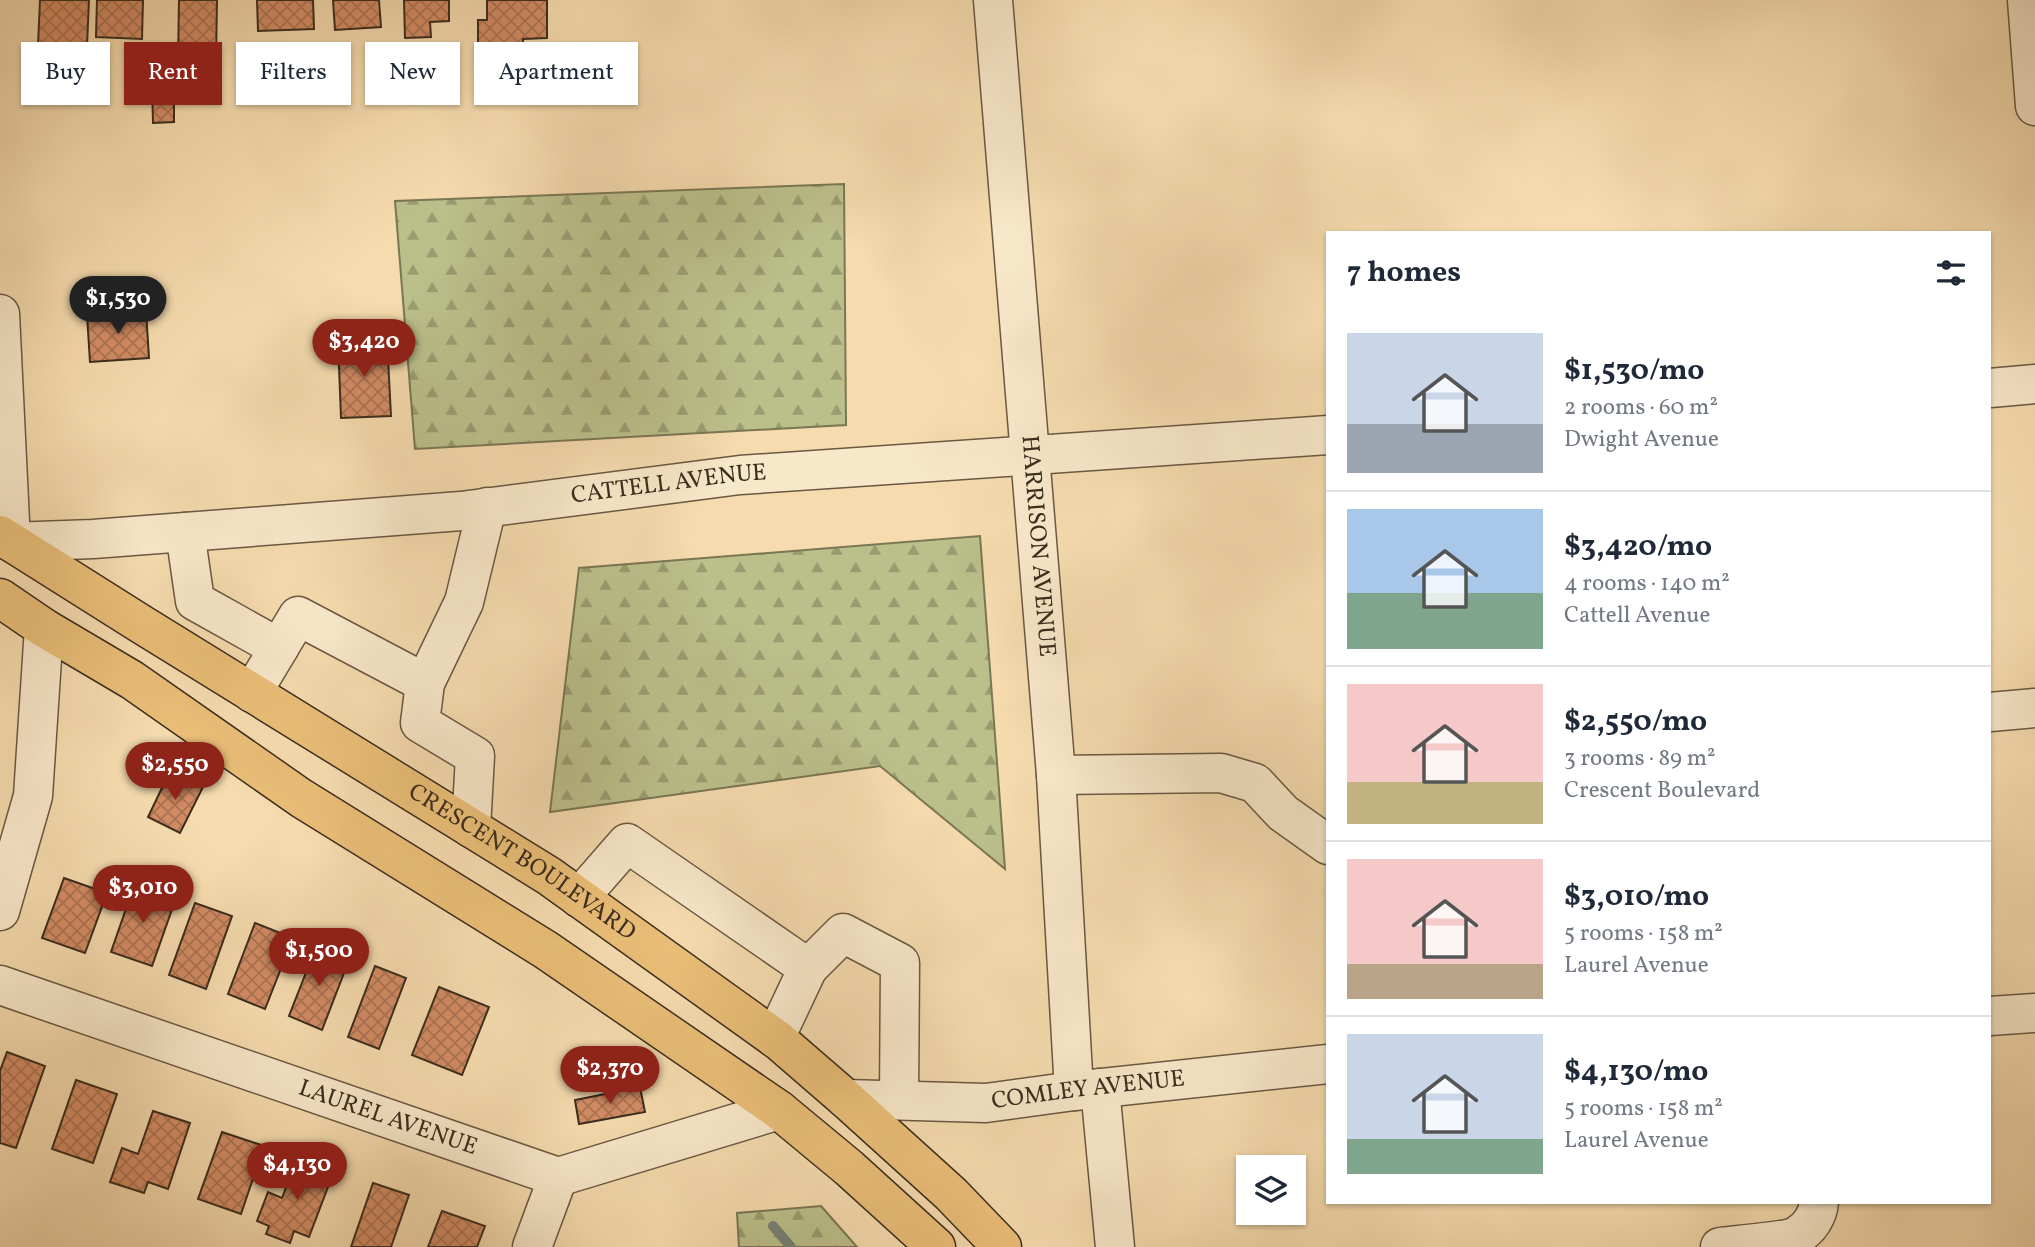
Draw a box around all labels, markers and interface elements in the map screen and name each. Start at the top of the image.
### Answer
chip: Buy [21,42,110,105]
chip: Rent [124,42,222,105]
chip: Filters [236,42,351,105]
chip: New [365,42,460,105]
chip: Apartment [474,42,638,105]
text: 7 homes [1347,252,1461,294]
icon: filters [1932,254,1970,292]
pin: $1,530 [61,276,175,336]
text: $1,530 [85,283,151,315]
pin: $3,420 [307,320,421,379]
text: $3,420 [328,326,400,358]
text: $1,530/mo [1564,350,1704,392]
icon: home [1403,361,1487,445]
text: 2 rooms · 60 m² [1564,392,1718,424]
text: Dwight Avenue [1564,424,1719,456]
street label: HARRISON AVENUE [1011,434,1063,658]
street label: CATTELL AVENUE [569,456,768,514]
text: $3,420/mo [1564,526,1712,568]
icon: home [1403,537,1487,621]
text: 4 rooms · 140 m² [1564,568,1730,600]
text: Cattell Avenue [1564,600,1710,632]
text: $2,550/mo [1564,701,1707,743]
icon: home [1403,712,1487,796]
pin: $2,550 [118,742,232,802]
text: 3 rooms · 89 m² [1564,743,1716,775]
text: $2,550 [141,749,209,781]
text: Crescent Boulevard [1564,775,1760,807]
street label: CRESCENT BOULEVARD [401,776,642,950]
pin: $3,010 [86,866,200,925]
text: $3,010 [109,872,177,904]
text: $3,010/mo [1564,876,1709,918]
icon: home [1403,887,1487,971]
text: 5 rooms · 158 m² [1564,918,1723,950]
pin: $1,500 [262,928,376,988]
text: $1,500 [285,935,353,967]
text: Laurel Avenue [1564,950,1709,982]
pin: $2,370 [553,1046,667,1106]
text: $4,130/mo [1564,1051,1708,1093]
text: $2,370 [576,1053,644,1085]
street label: COMLEY AVENUE [989,1062,1186,1119]
icon: home [1403,1062,1487,1146]
street label: LAUREL AVENUE [294,1072,482,1165]
text: 5 rooms · 158 m² [1564,1093,1723,1125]
text: Laurel Avenue [1564,1125,1709,1157]
pin: $4,130 [240,1142,354,1202]
text: $4,130 [263,1149,331,1181]
map controls [1236,1155,1306,1225]
button: layers [1236,1155,1306,1225]

